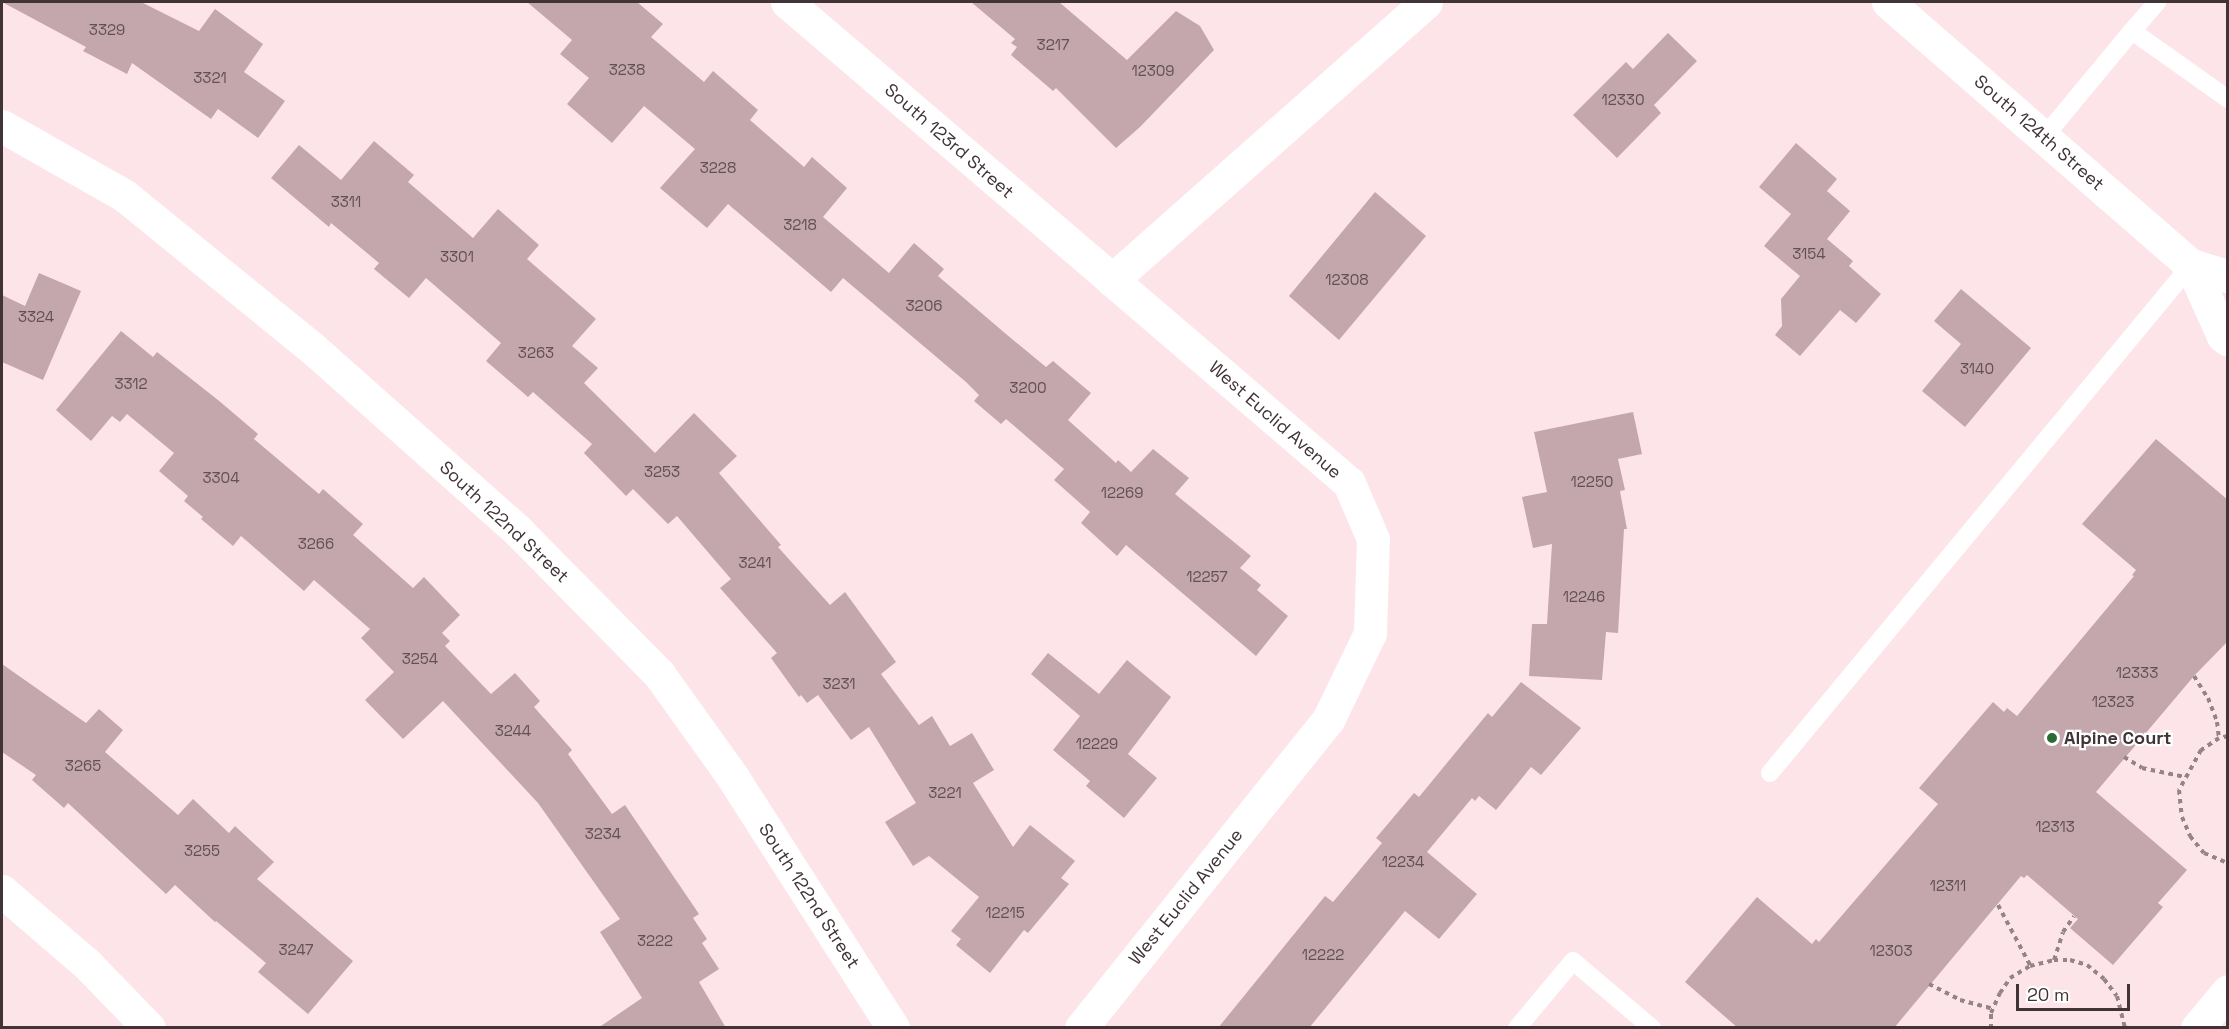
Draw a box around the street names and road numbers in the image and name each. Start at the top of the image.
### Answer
street label: South 124th Street [1970,71,2108,195]
street label: South 123rd Street [880,79,1018,203]
street label: West Euclid Avenue [1204,356,1346,484]
street label: South 122nd Street [435,457,573,587]
street label: South 122nd Street [754,819,864,973]
street label: West Euclid Avenue [1124,825,1248,969]

